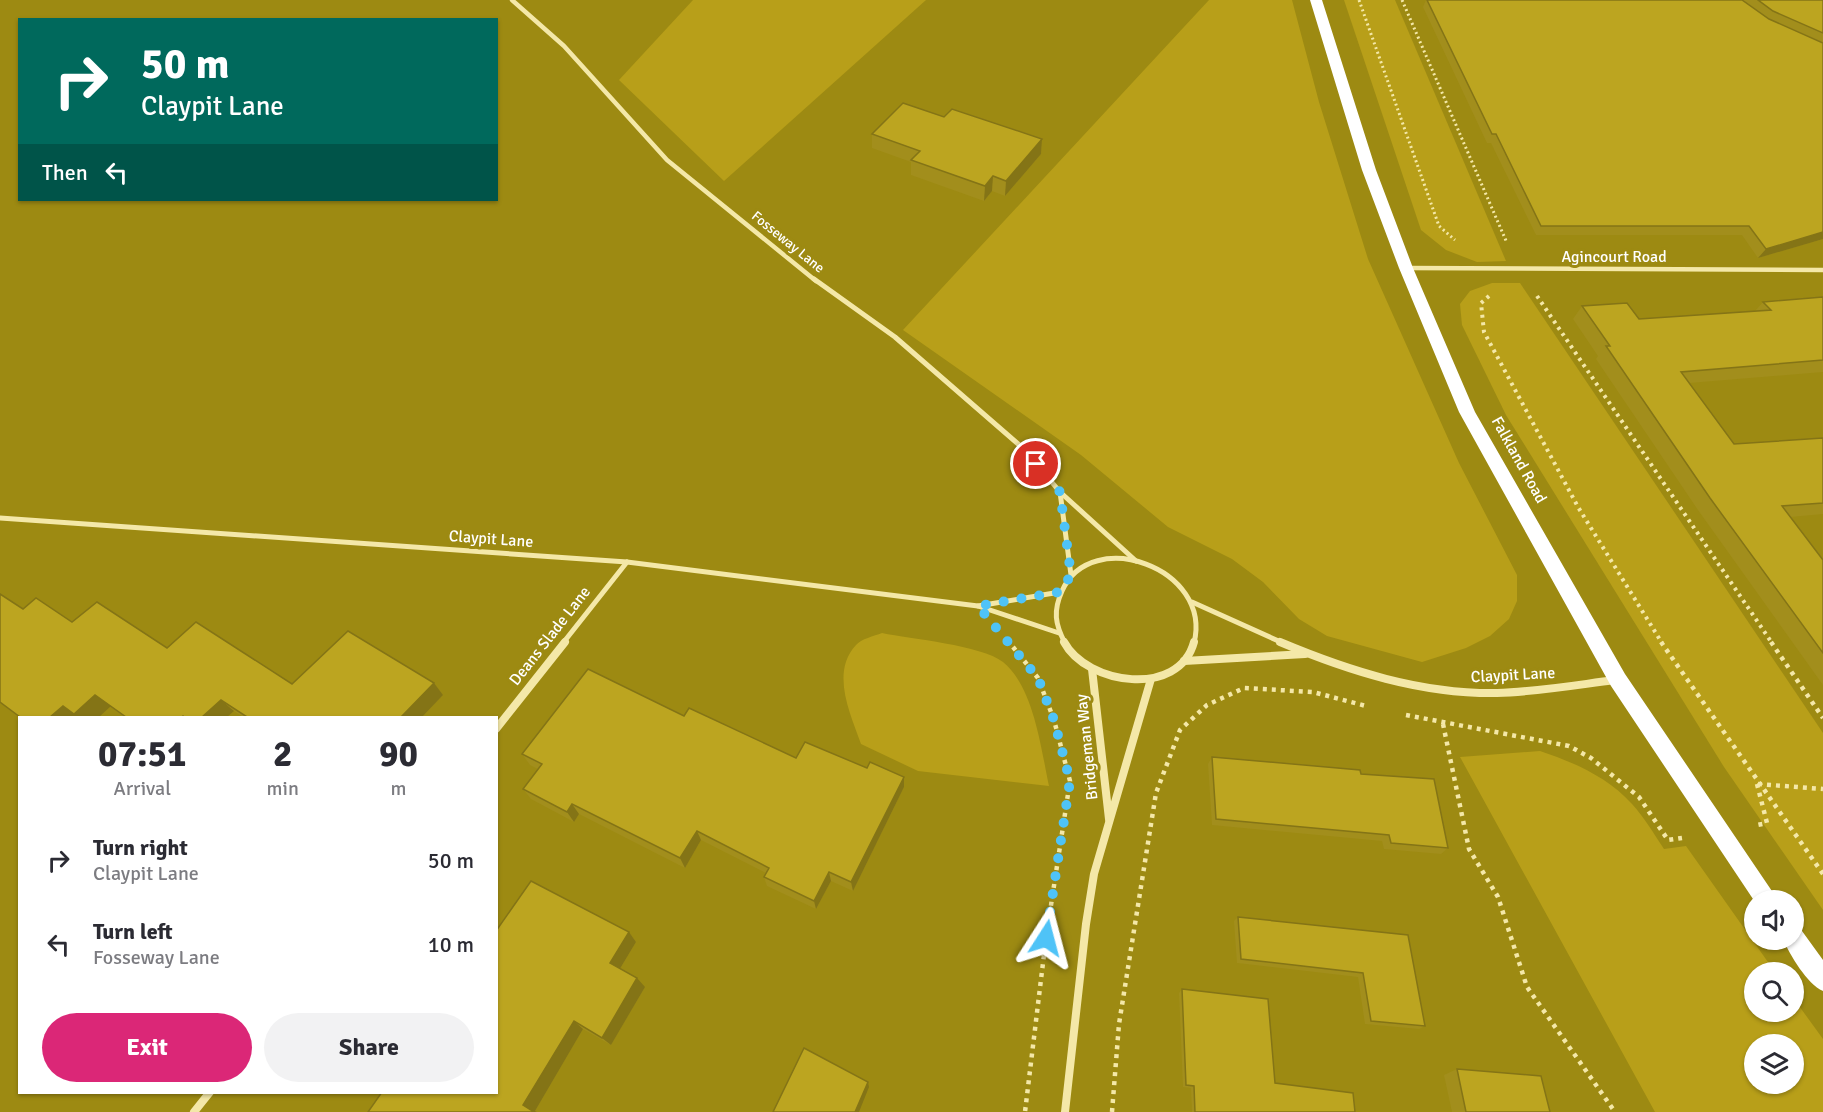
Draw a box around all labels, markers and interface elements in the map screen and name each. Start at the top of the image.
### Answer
text: 50 m [141,39,230,90]
icon: right [42,42,120,120]
text: Claypit Lane [141,90,284,123]
icon: left [100,156,133,189]
text: Then [42,159,88,186]
street label: Fosseway Lane [748,207,828,277]
street label: Agincourt Road [1561,247,1667,267]
street label: Falkland Road [1487,413,1551,507]
pin [1010,438,1061,489]
icon: arrive [1019,447,1052,480]
street label: Claypit Lane [448,526,534,552]
street label: Deans Slade Lane [505,582,595,690]
street label: Claypit Lane [1470,663,1556,687]
street label: Bridgeman Way [1071,693,1103,801]
text: 07:51 [98,732,186,777]
text: 2 [273,732,292,777]
text: 90 [379,732,418,777]
text: Arrival [113,776,171,801]
text: min [267,776,299,801]
text: m [390,776,406,801]
text: Turn right [93,834,188,861]
icon: right [42,844,75,877]
text: 50 m [428,847,474,874]
text: Claypit Lane [93,861,199,886]
map controls [1744,890,1804,1094]
button: sound [1744,890,1804,950]
position arrow [1014,906,1078,970]
text: Turn left [93,918,173,945]
icon: left [42,928,75,961]
text: 10 m [428,931,474,958]
text: Fosseway Lane [93,945,220,970]
button: search [1744,962,1804,1022]
button: Exit [42,1013,252,1082]
button: Share [264,1013,474,1082]
button: layers [1744,1034,1804,1094]

